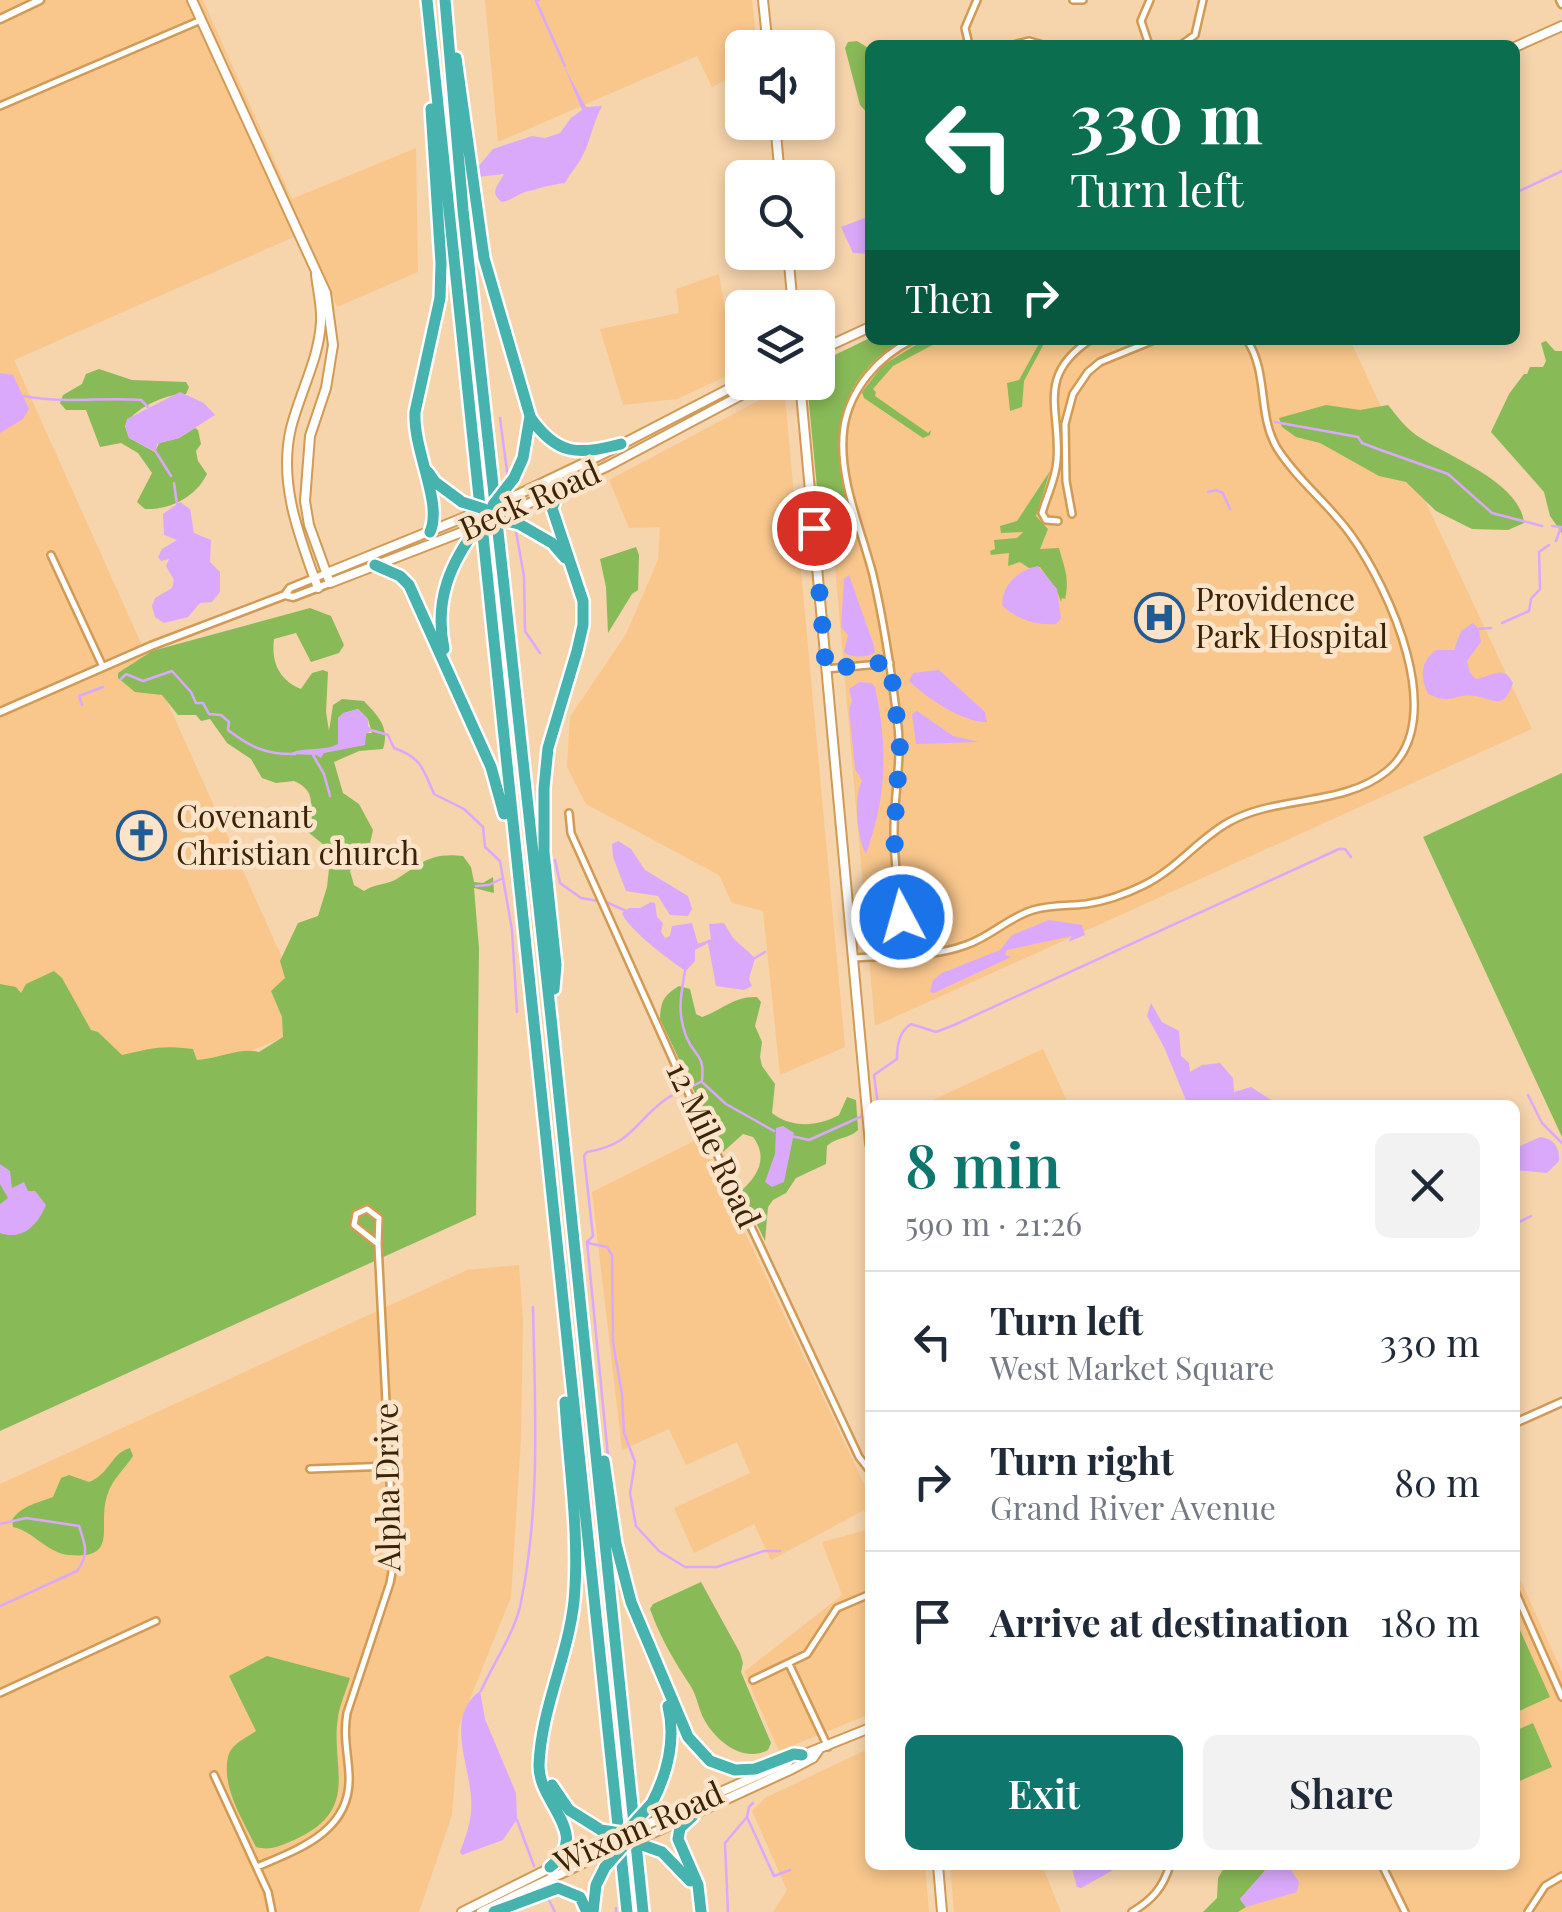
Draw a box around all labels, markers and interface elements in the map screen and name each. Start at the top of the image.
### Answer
map controls [725,30,835,400]
button: sound [725,30,835,140]
text: 330 m [1070,68,1263,162]
icon: left [905,80,1035,210]
text: Turn left [1070,158,1244,218]
button: search [725,160,835,270]
icon: right [1013,270,1068,325]
text: Then [905,272,993,323]
button: layers [725,290,835,400]
street label: Beck Road [452,449,606,549]
pin [772,486,857,571]
icon: arrive [787,501,842,556]
place label: Providence Park Hospital [1195,576,1388,656]
hospital icon: Providence Park Hospital [1134,592,1186,644]
place label: Covenant Christian church [176,793,420,873]
church icon: Covenant Christian church [115,809,167,861]
position arrow [850,865,954,969]
street label: 12 Mile Road [658,1054,772,1234]
text: 8 min [905,1123,1061,1203]
button: close [1375,1133,1480,1238]
text: 590 m · 21:26 [905,1201,1082,1244]
text: Turn left [990,1294,1143,1345]
icon: left [905,1314,960,1369]
text: 330 m [1380,1316,1480,1367]
text: West Market Square [990,1345,1275,1388]
street label: Alpha Drive [363,1402,408,1573]
text: Turn right [990,1434,1174,1485]
icon: right [905,1454,960,1509]
text: 80 m [1394,1456,1480,1507]
text: Grand River Avenue [990,1485,1276,1528]
icon: arrive [905,1594,960,1649]
text: Arrive at destination [990,1596,1349,1647]
text: 180 m [1380,1596,1480,1647]
button: Exit [905,1735,1183,1850]
button: Share [1203,1735,1480,1850]
street label: Wixom Road [546,1769,729,1882]

